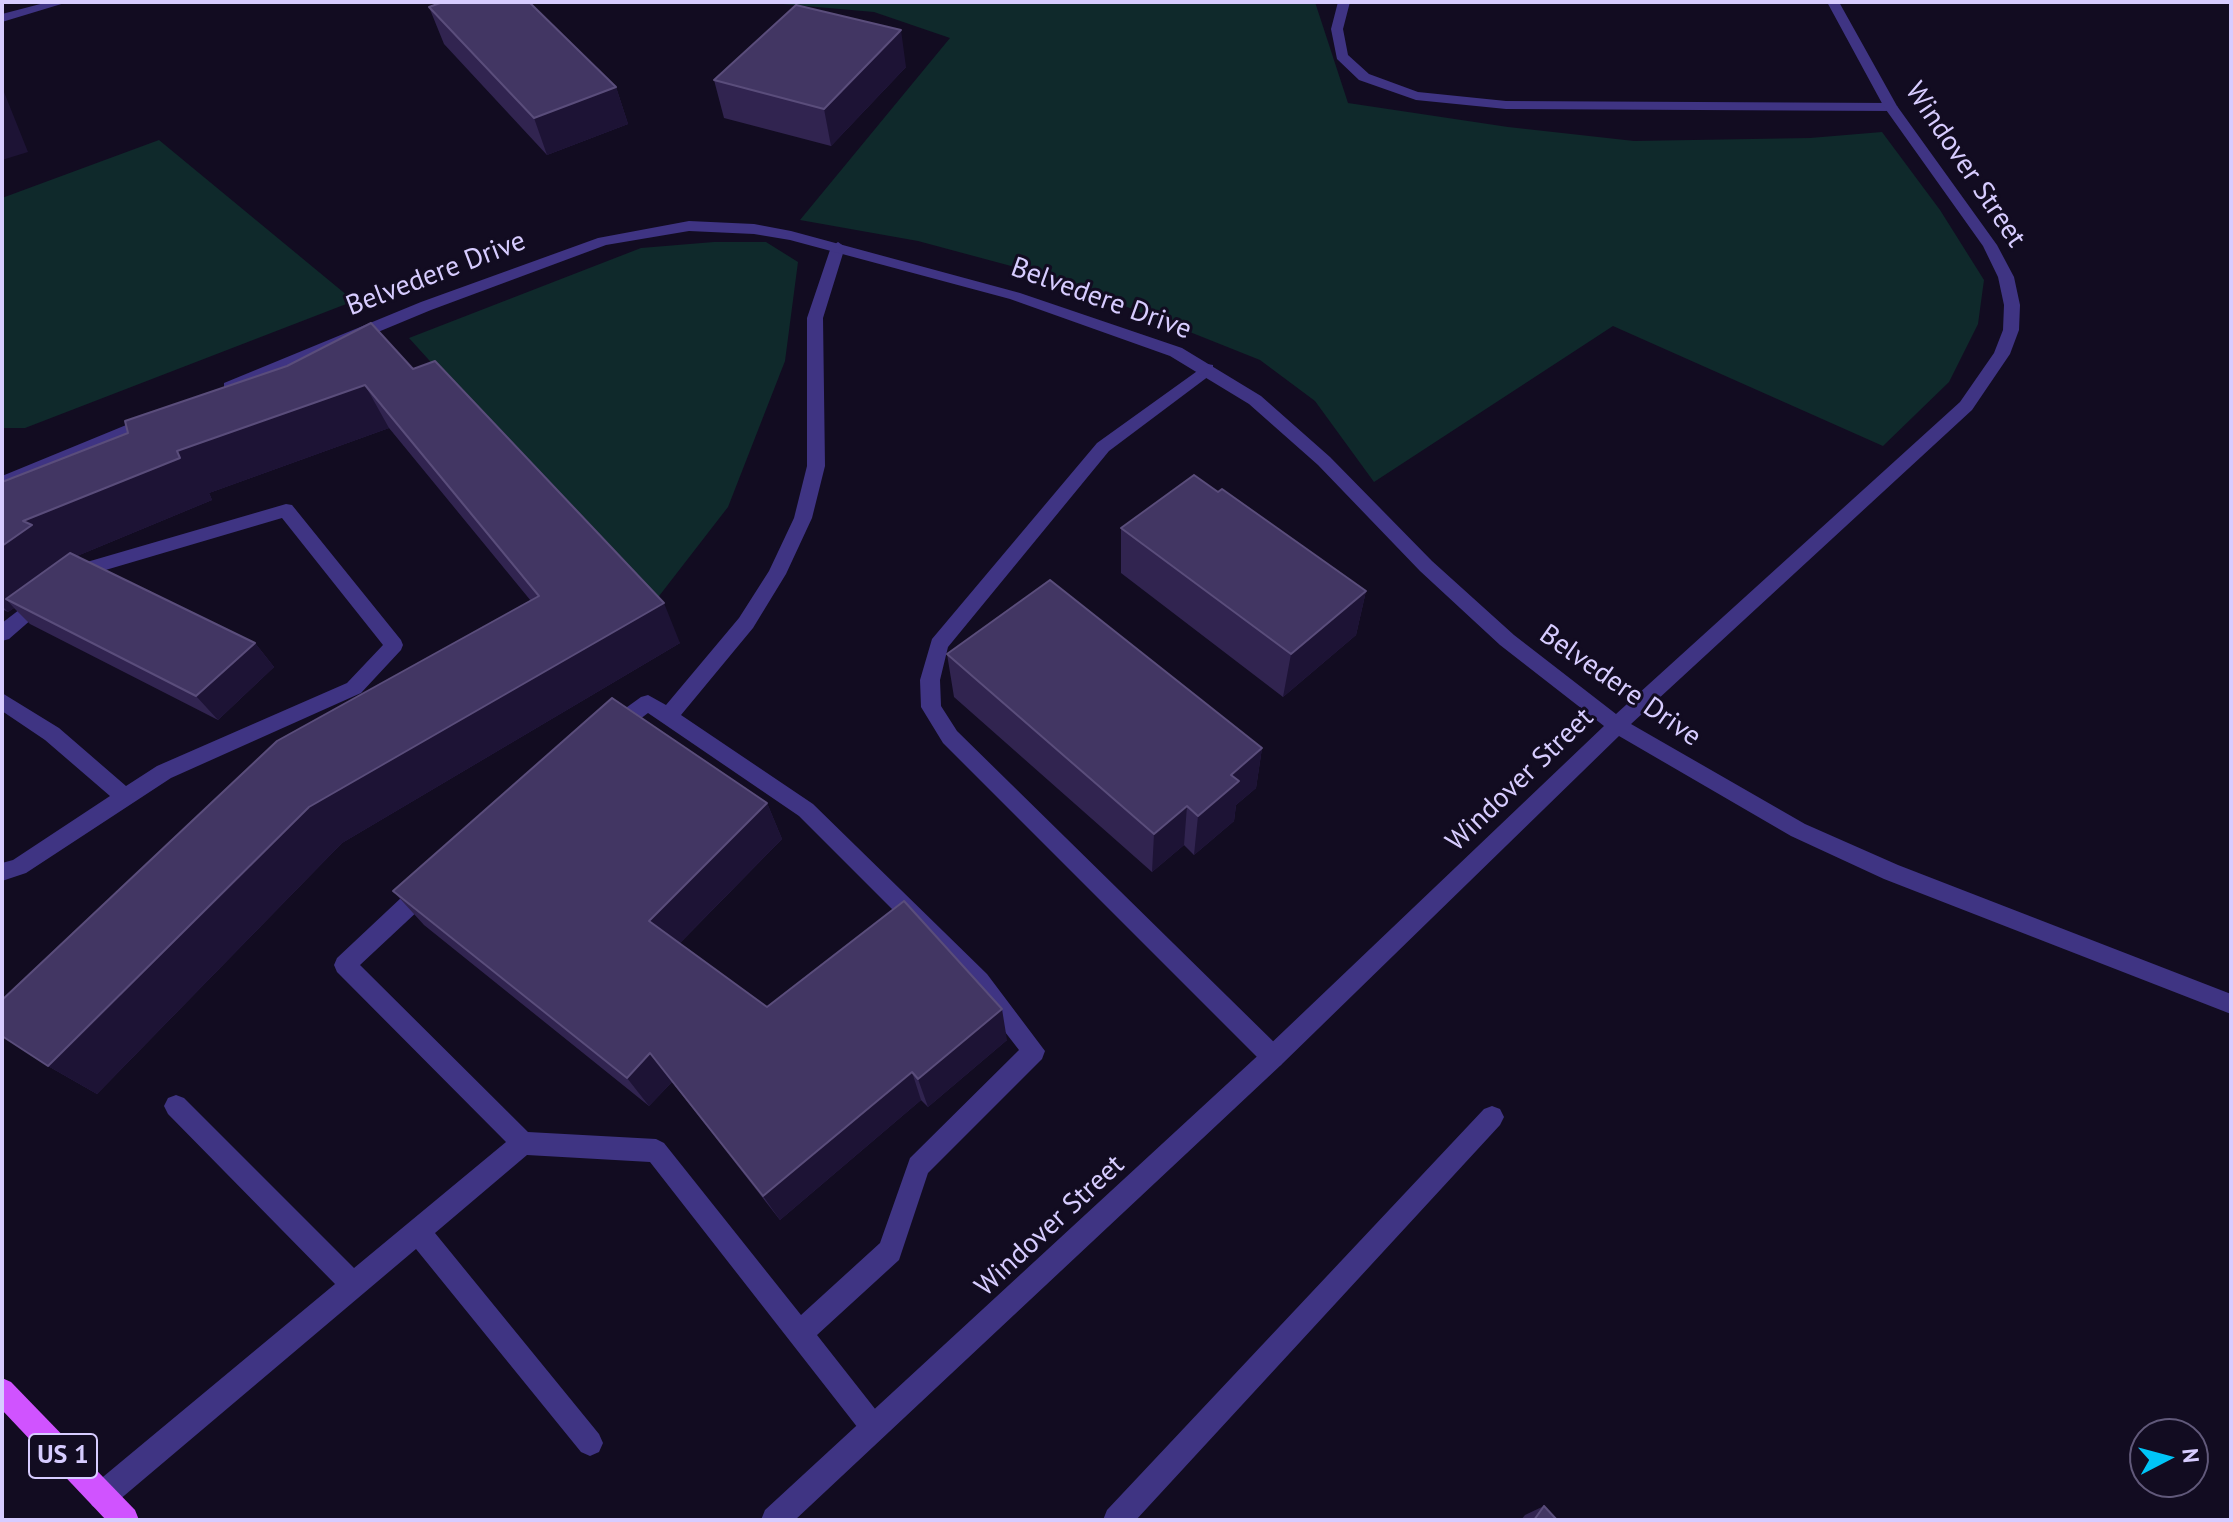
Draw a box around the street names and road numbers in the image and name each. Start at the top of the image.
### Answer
street label: Windover Street [1897,76,2033,254]
street label: Belvedere Drive [342,224,530,324]
street label: Belvedere Drive [1006,251,1196,347]
street label: Belvedere Drive [1533,618,1707,754]
street label: Windover Street [1439,701,1601,859]
street label: Windover Street [968,1148,1132,1304]
road number: US 1 [29,1434,97,1478]

